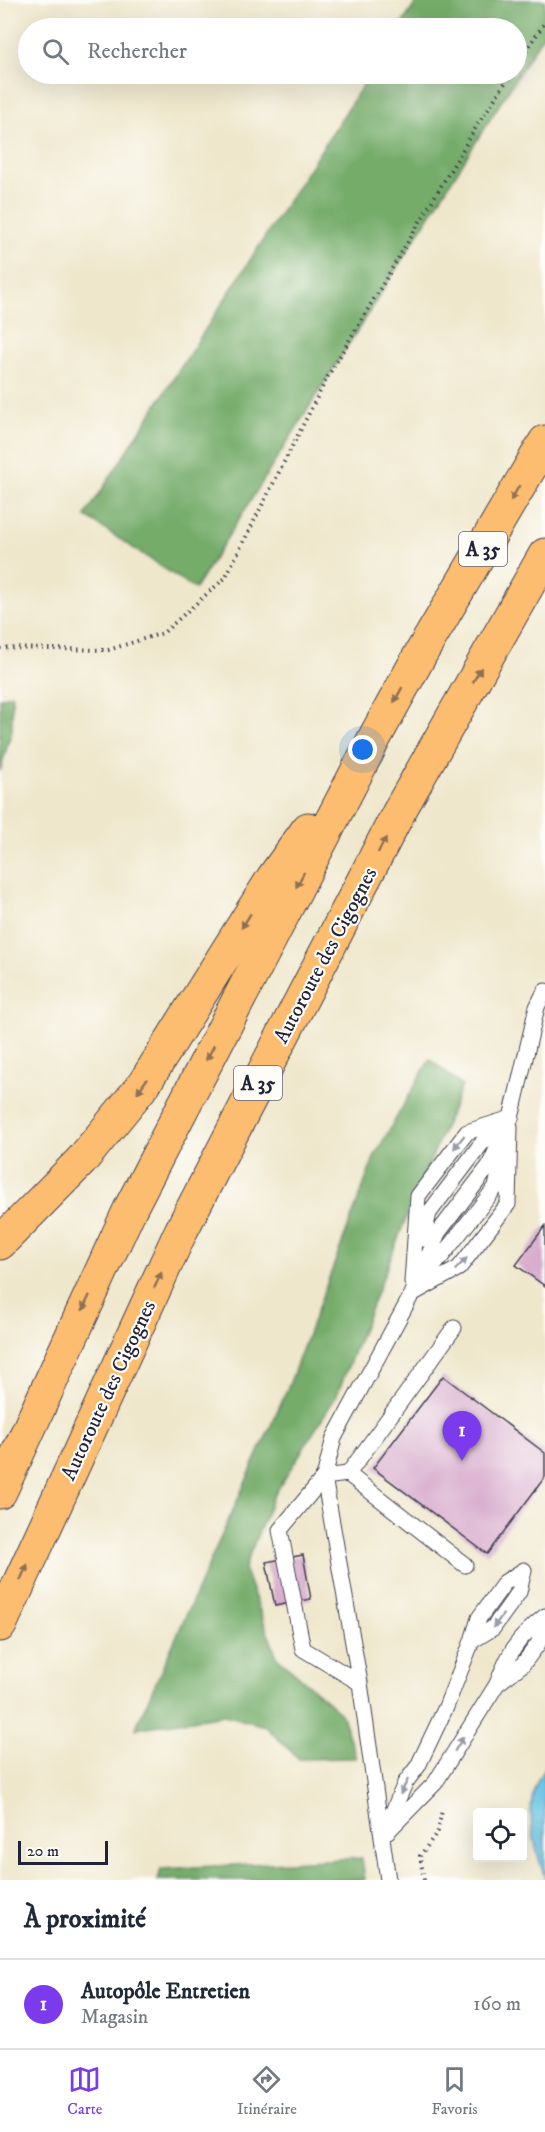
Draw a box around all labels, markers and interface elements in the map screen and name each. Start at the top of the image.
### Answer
search box [18,18,527,84]
icon: search [39,35,72,68]
text: Rechercher [87,38,187,65]
one-way arrow [510,485,521,501]
road number: A 35 [459,532,507,566]
one-way arrow [472,666,482,683]
one-way arrow [393,687,403,704]
your location [348,735,377,764]
one-way arrow [377,837,387,854]
street label: Autoroute des Cigognes [268,863,383,1048]
one-way arrow [296,872,305,889]
one-way arrow [241,913,252,929]
one-way arrow [206,1045,215,1062]
road number: A 35 [234,1066,282,1100]
one-way arrow [136,1077,148,1093]
one-way arrow [453,1134,466,1150]
one-way arrow [454,1256,468,1271]
one-way arrow [154,1271,163,1288]
one-way arrow [82,1295,91,1312]
street label: Autoroute des Cigognes [56,1296,162,1485]
pin: 1 [442,1412,482,1461]
one-way arrow [20,1563,29,1580]
one-way arrow [492,1613,504,1628]
one-way arrow [453,1736,464,1752]
one-way arrow [399,1779,409,1796]
map controls [473,1808,527,1862]
button: locate [473,1808,527,1862]
scale bar [18,1838,108,1866]
text: 20 m [27,1841,59,1861]
text: À proximité [24,1903,146,1936]
text: Autopôle Entretien [81,1978,250,2005]
text: 1 [40,1992,47,2017]
text: 160 m [473,1992,521,2017]
text: Magasin [81,2005,148,2030]
tab: Carte [67,2063,102,2119]
tab: Itinéraire [237,2063,297,2119]
tab: Favoris [432,2063,478,2119]

